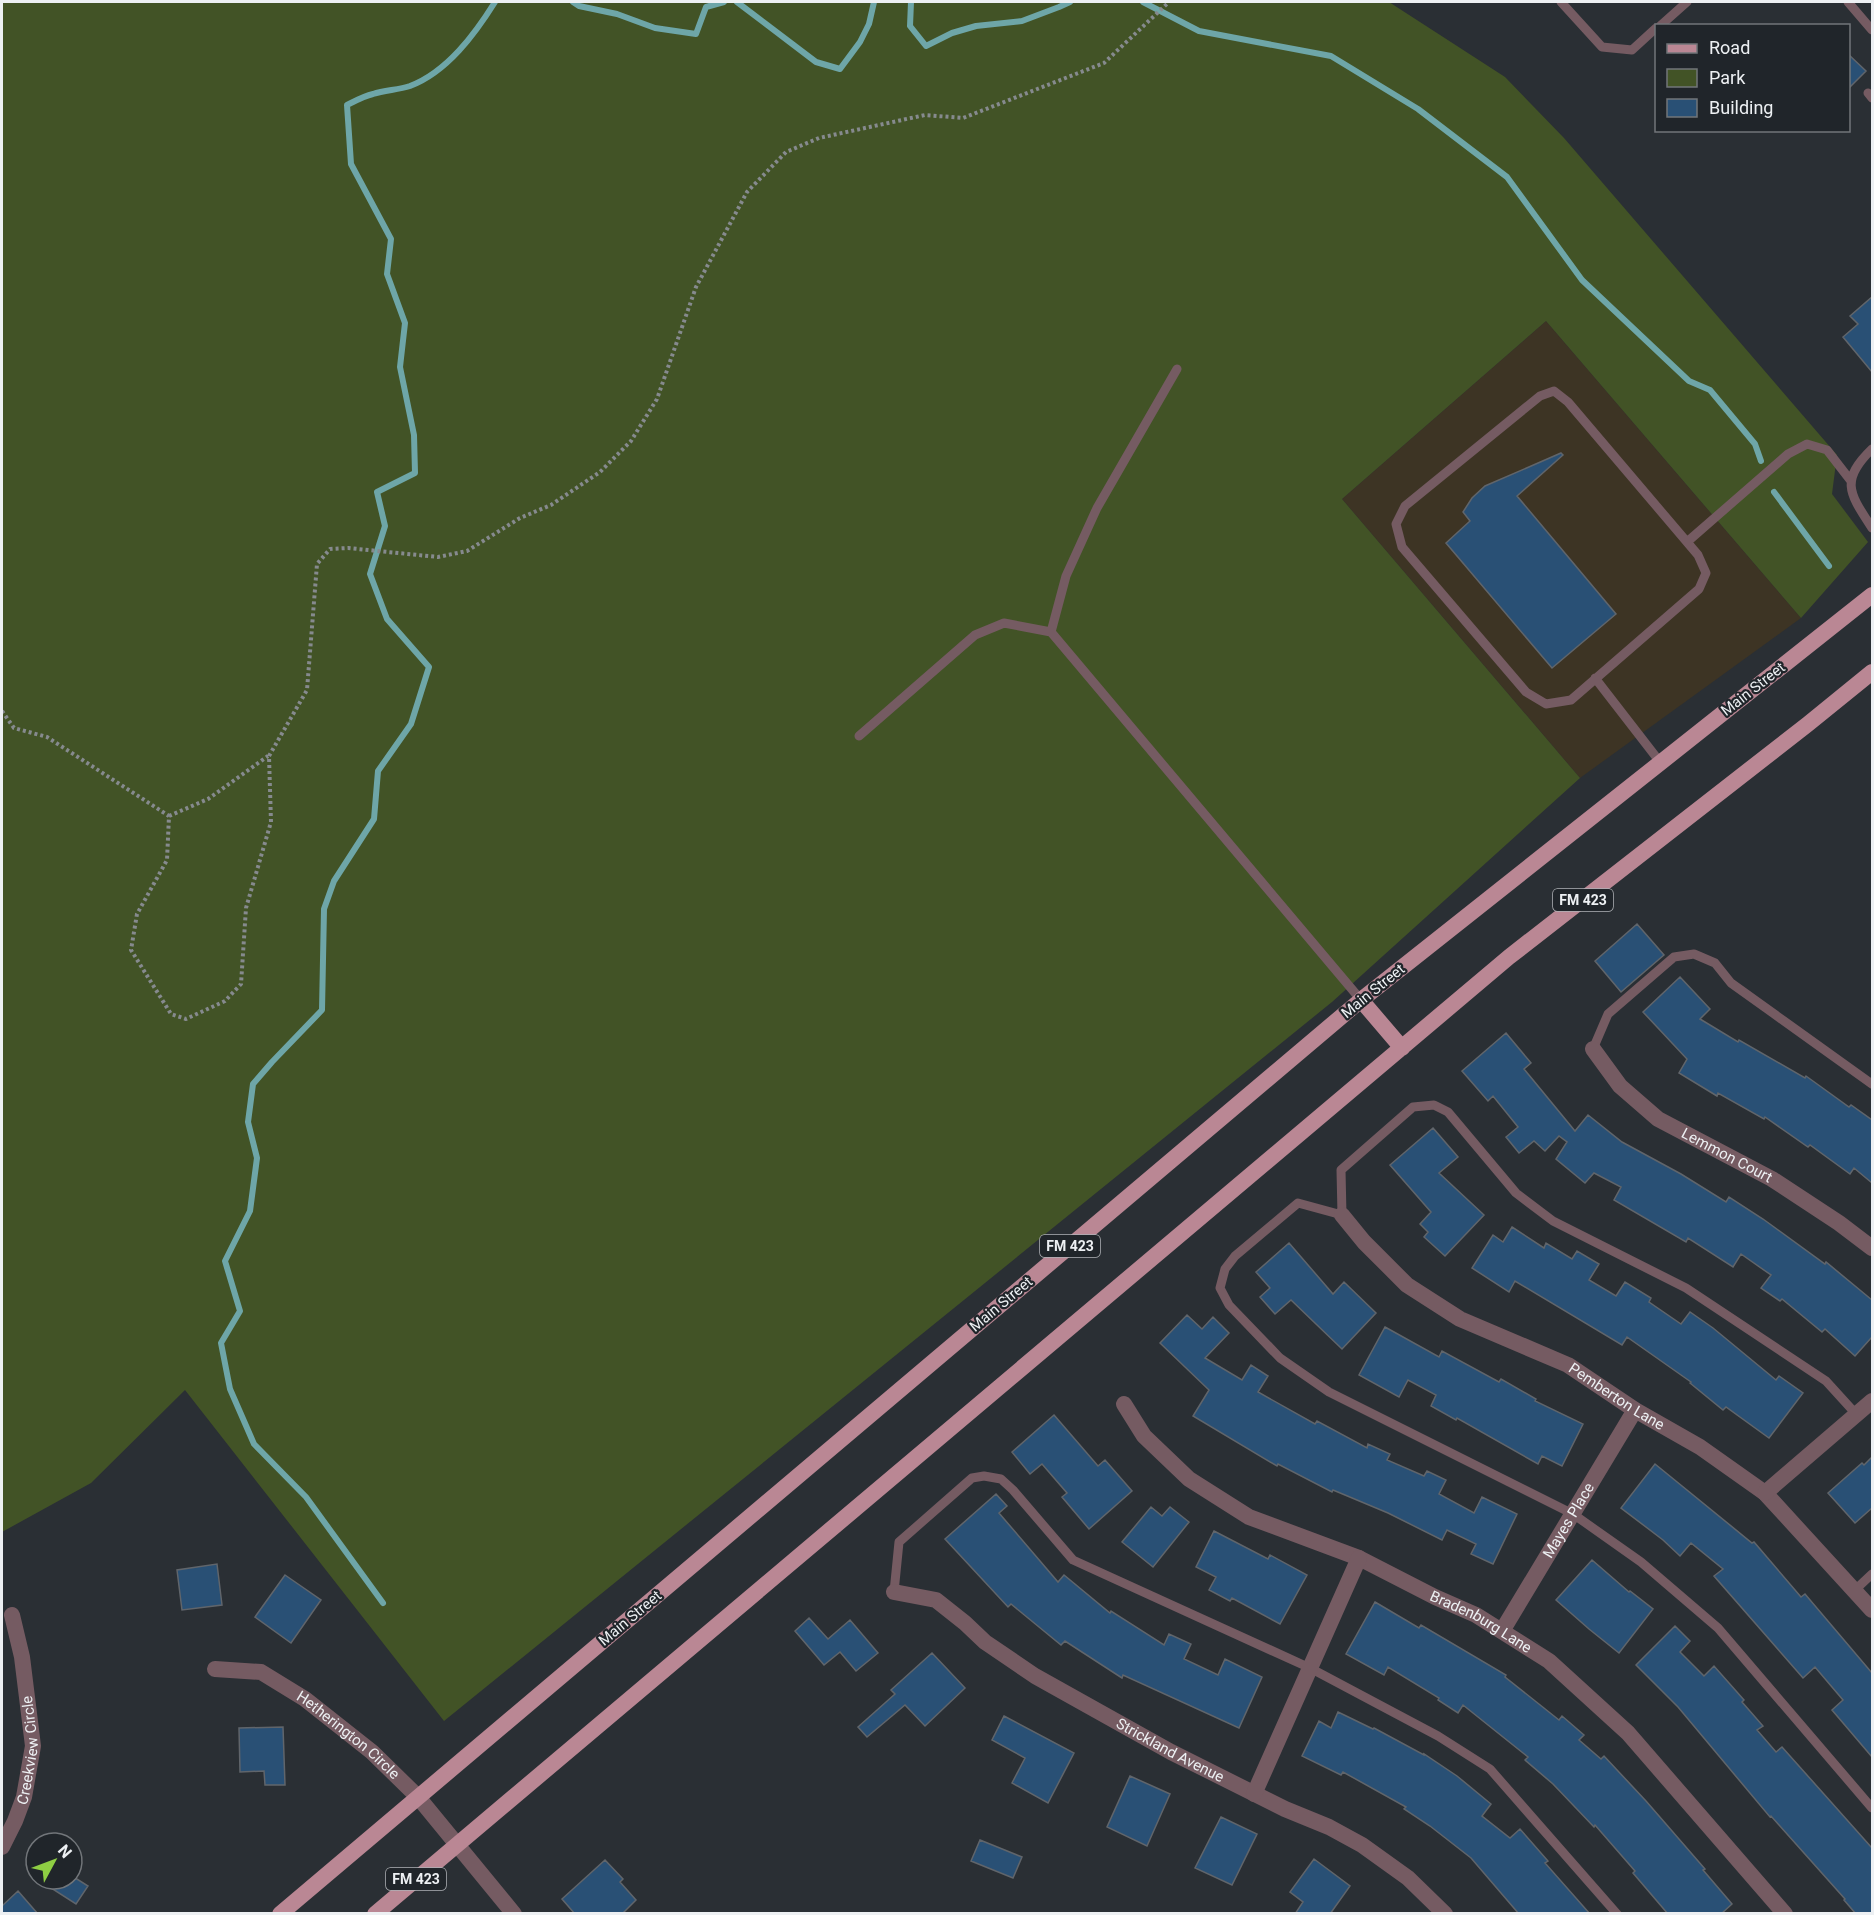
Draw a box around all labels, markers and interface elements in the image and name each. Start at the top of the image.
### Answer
legend [1655,24,1850,132]
text: Road [1709,37,1750,58]
text: Park [1709,67,1746,88]
text: Building [1709,97,1773,118]
street label: Main Street [1717,658,1789,720]
road number: FM 423 [1553,889,1613,911]
street label: Main Street [1338,960,1408,1022]
street label: Lemmon Court [1678,1124,1775,1187]
road number: FM 423 [1040,1235,1100,1257]
street label: Main Street [966,1272,1036,1335]
street label: Pemberton Lane [1565,1359,1668,1434]
street label: Mayes Place [1539,1479,1598,1561]
street label: Main Street [595,1586,665,1649]
street label: Bradenburg Lane [1427,1587,1535,1657]
street label: Hetherington Circle [293,1687,403,1783]
street label: Creekview Circle [13,1695,42,1807]
street label: Strickland Avenue [1113,1714,1227,1786]
north arrow [24,1831,84,1891]
text: N [54,1841,76,1862]
road number: FM 423 [386,1868,446,1890]

